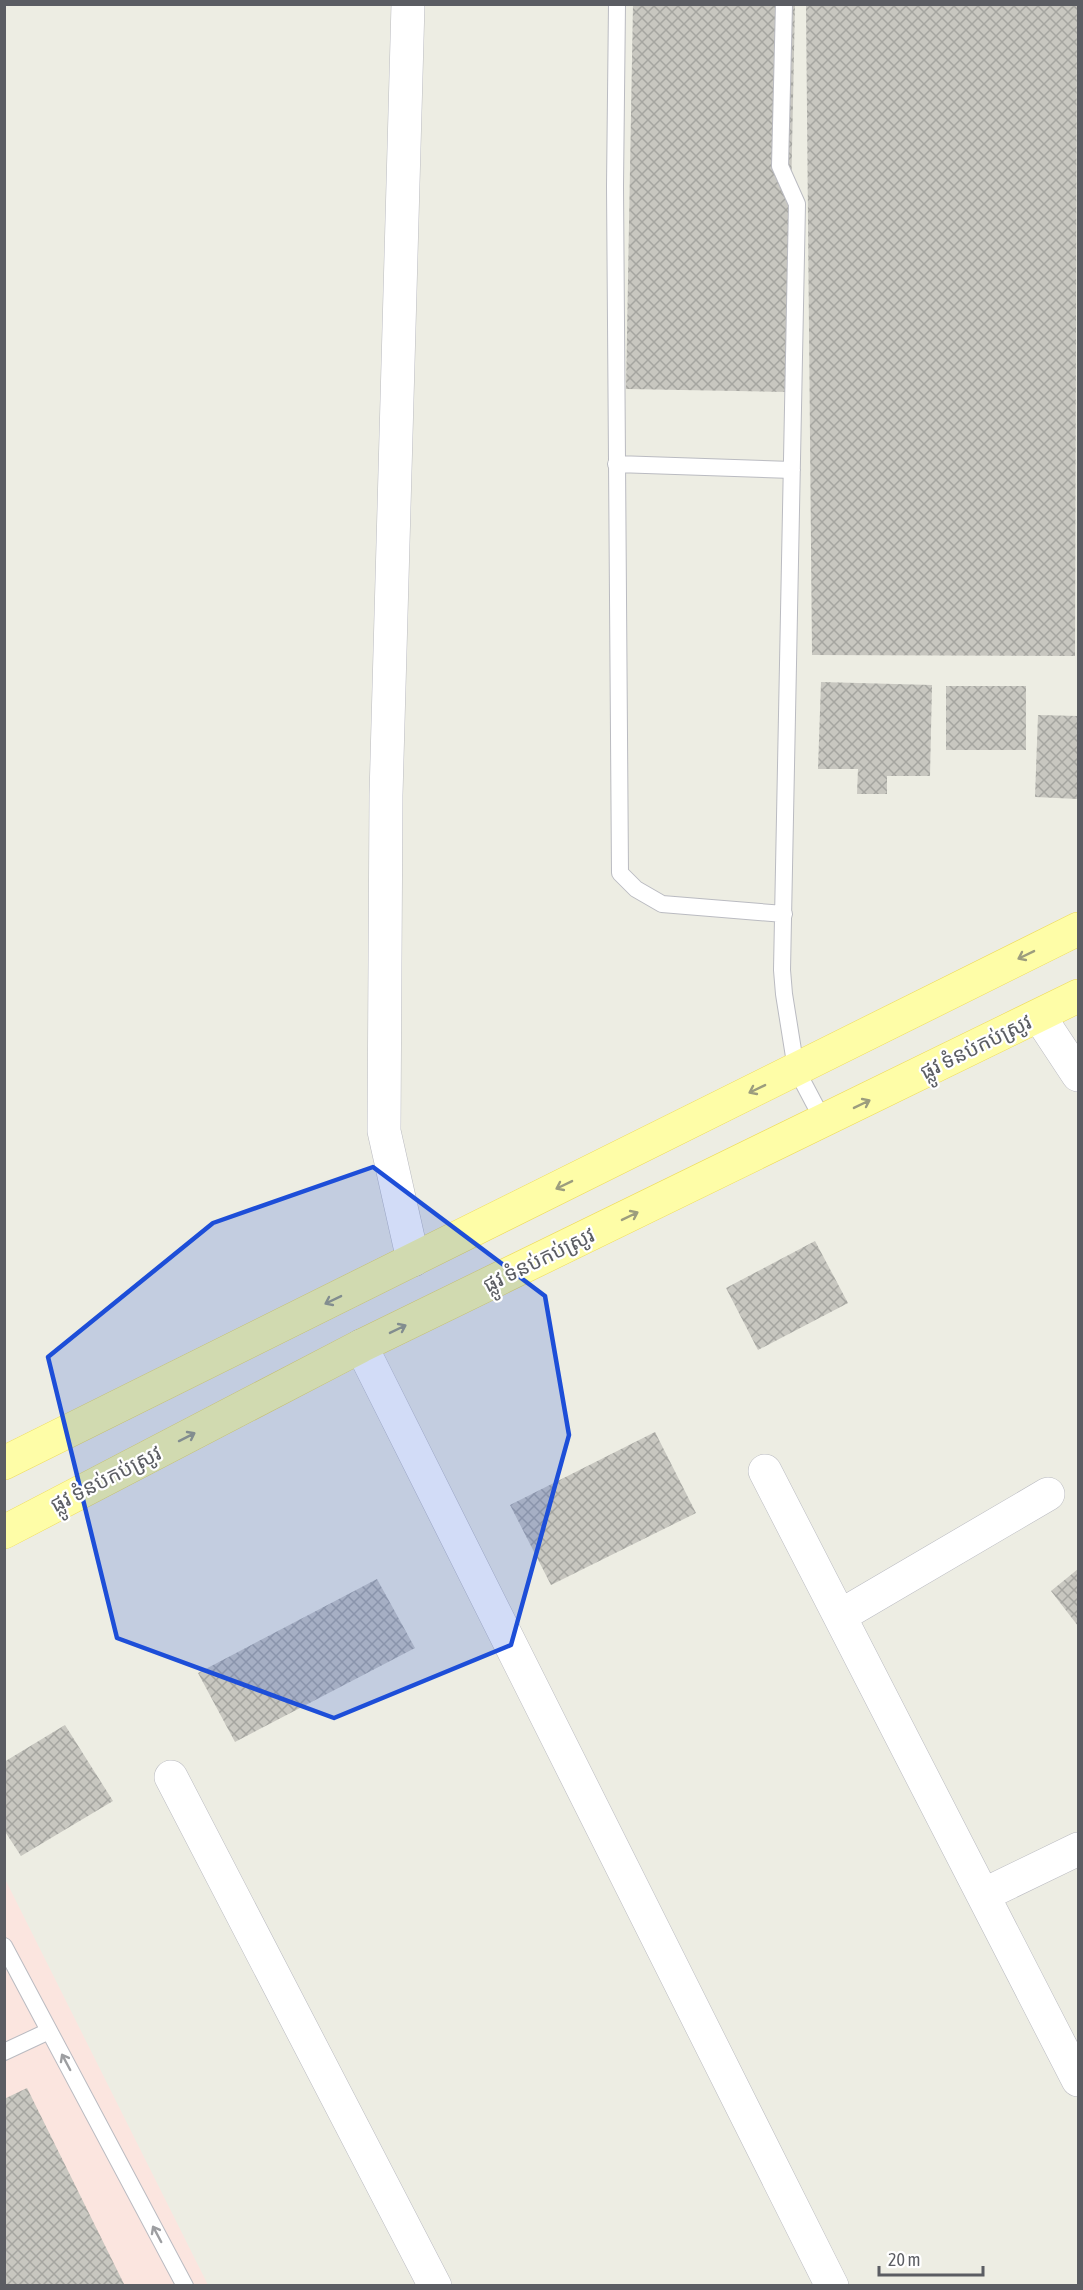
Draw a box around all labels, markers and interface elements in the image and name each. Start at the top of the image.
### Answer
one-way arrow [1018,950,1036,961]
street label: ផ្លូវ ទំនប់កប់ស្រូវ [916,1009,1039,1091]
one-way arrow [749,1083,767,1095]
one-way arrow [852,1097,870,1109]
one-way arrow [555,1179,573,1191]
one-way arrow [620,1210,638,1222]
street label: ផ្លូវ ទំនប់កប់ស្រូវ [479,1222,602,1304]
one-way arrow [324,1294,342,1306]
one-way arrow [388,1322,406,1334]
one-way arrow [177,1431,195,1442]
street label: ផ្លូវ ទំនប់កប់ស្រូវ [46,1440,169,1524]
one-way arrow [60,2054,72,2071]
one-way arrow [151,2226,163,2243]
scale bar [879,2239,982,2277]
text: 20 m [888,2249,920,2270]

